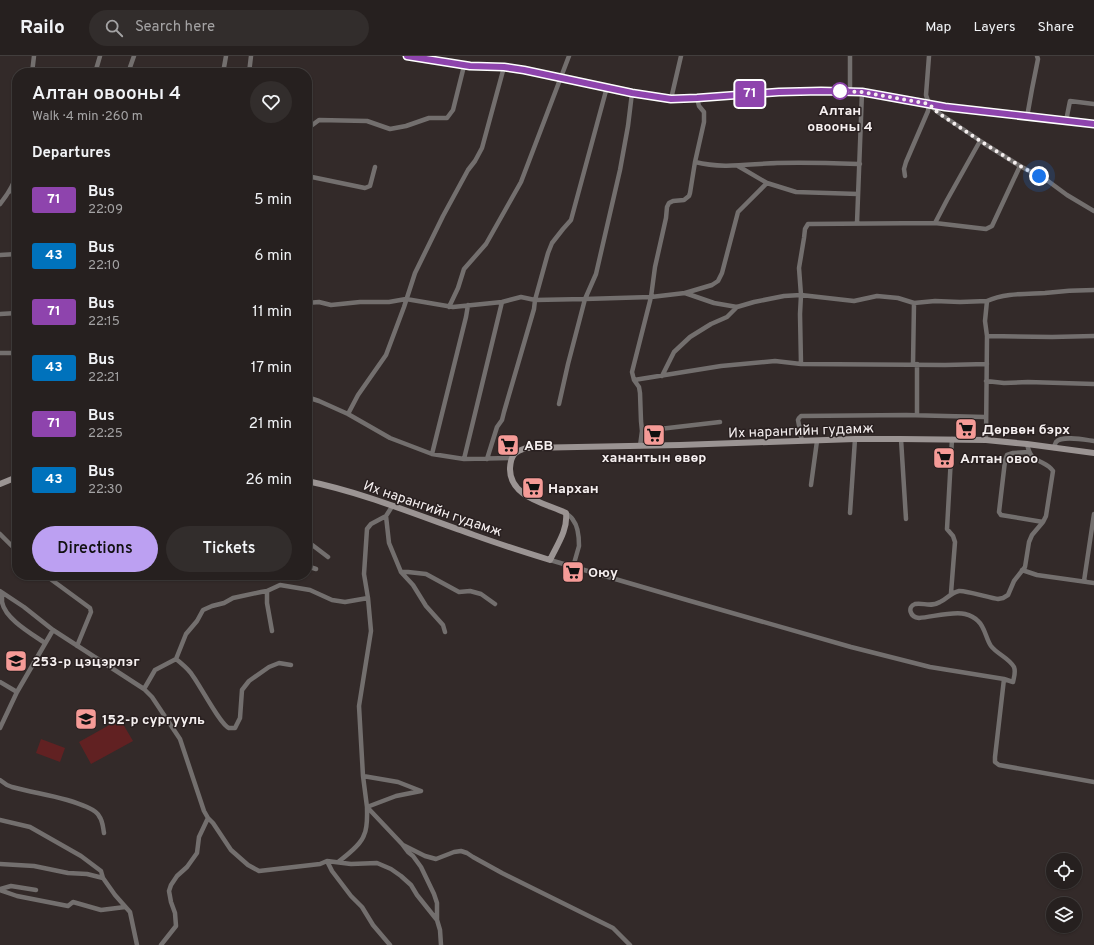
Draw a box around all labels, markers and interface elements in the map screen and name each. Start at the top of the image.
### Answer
search box [89,10,369,46]
text: Railo [20,16,65,40]
icon: search [103,17,125,39]
text: Search here [135,18,215,37]
text: Map [925,19,951,36]
text: Layers [973,19,1015,36]
text: Share [1037,19,1074,36]
button: heart [250,81,292,123]
line badge: 71 [732,81,768,107]
text: Алтан овооны 4 [32,82,181,106]
marker: Алтан овооны 4 [831,82,849,100]
text: 71 [743,85,757,102]
place label: Алтан овооны 4 [807,103,873,136]
text: Walk · 4 min · 260 m [32,109,143,125]
text: Departures [32,144,111,163]
your location [1029,166,1049,186]
text: Bus [88,183,115,202]
text: 71 [47,191,61,208]
text: 5 min [254,191,292,210]
text: 22:09 [88,202,123,218]
text: Bus [88,239,115,258]
text: 43 [45,247,63,264]
text: 6 min [255,247,292,266]
text: 22:10 [88,258,120,274]
text: Bus [88,295,115,314]
text: 71 [47,303,61,320]
text: 11 min [252,303,292,322]
text: 22:15 [88,314,120,330]
text: Bus [88,351,115,370]
text: 43 [45,359,63,376]
text: 17 min [251,359,292,378]
text: 22:21 [88,370,120,386]
text: Bus [88,407,115,426]
text: 71 [47,415,61,432]
text: 21 min [249,415,292,434]
supermarket icon: Дөрвөн бэрх [953,416,979,442]
street label: Их нарангийн гудамж [728,420,874,443]
supermarket icon: ханантын өвөр [641,422,667,448]
place label: Дөрвөн бэрх [982,422,1070,439]
text: 22:25 [88,426,123,442]
supermarket icon: АБВ [495,432,521,458]
place label: АБВ [524,438,553,455]
supermarket icon: Алтан овоо [931,445,957,471]
place label: ханантын өвөр [602,450,706,467]
place label: Алтан овоо [960,451,1038,468]
text: Bus [88,463,115,482]
text: 43 [45,471,63,488]
text: 26 min [245,471,292,490]
supermarket icon: Нархан [520,475,546,501]
street label: Их нарангийн гудамж [361,478,504,541]
place label: Нархан [548,481,599,498]
text: 22:30 [88,482,123,498]
button: Directions [32,526,158,572]
button: Tickets [166,526,292,572]
supermarket icon: Оюу [560,559,586,585]
place label: Оюу [588,565,618,582]
school or university icon: 253-р цэцэрлэг [3,648,29,674]
place label: 253-р цэцэрлэг [32,654,140,671]
school or university icon: 152-р сургууль [73,706,99,732]
place label: 152-р сургууль [102,712,205,729]
map controls [1046,853,1082,933]
button: locate [1046,853,1082,889]
button: layers [1046,897,1082,933]

